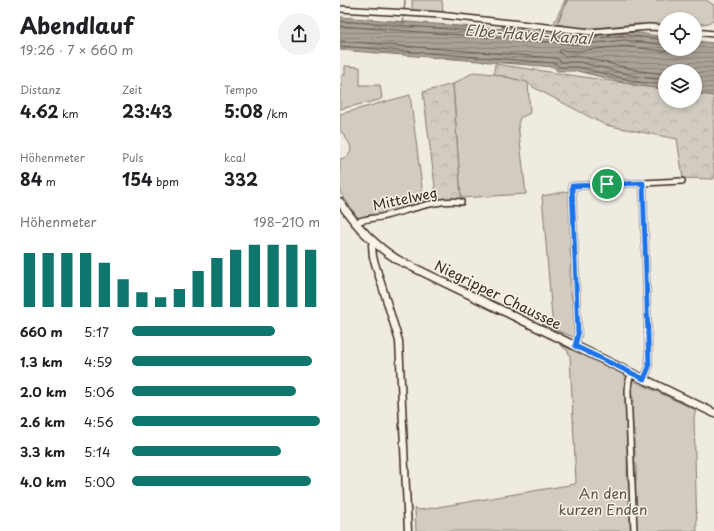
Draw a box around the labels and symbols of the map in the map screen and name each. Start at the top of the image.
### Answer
water label: Elbe-Havel-Kanal [464,18,595,50]
pin [590,167,624,201]
street label: Mittelweg [371,181,439,216]
street label: Niegripper Chaussee [431,255,566,335]
park label: An den kurzen Enden [559,483,647,520]

